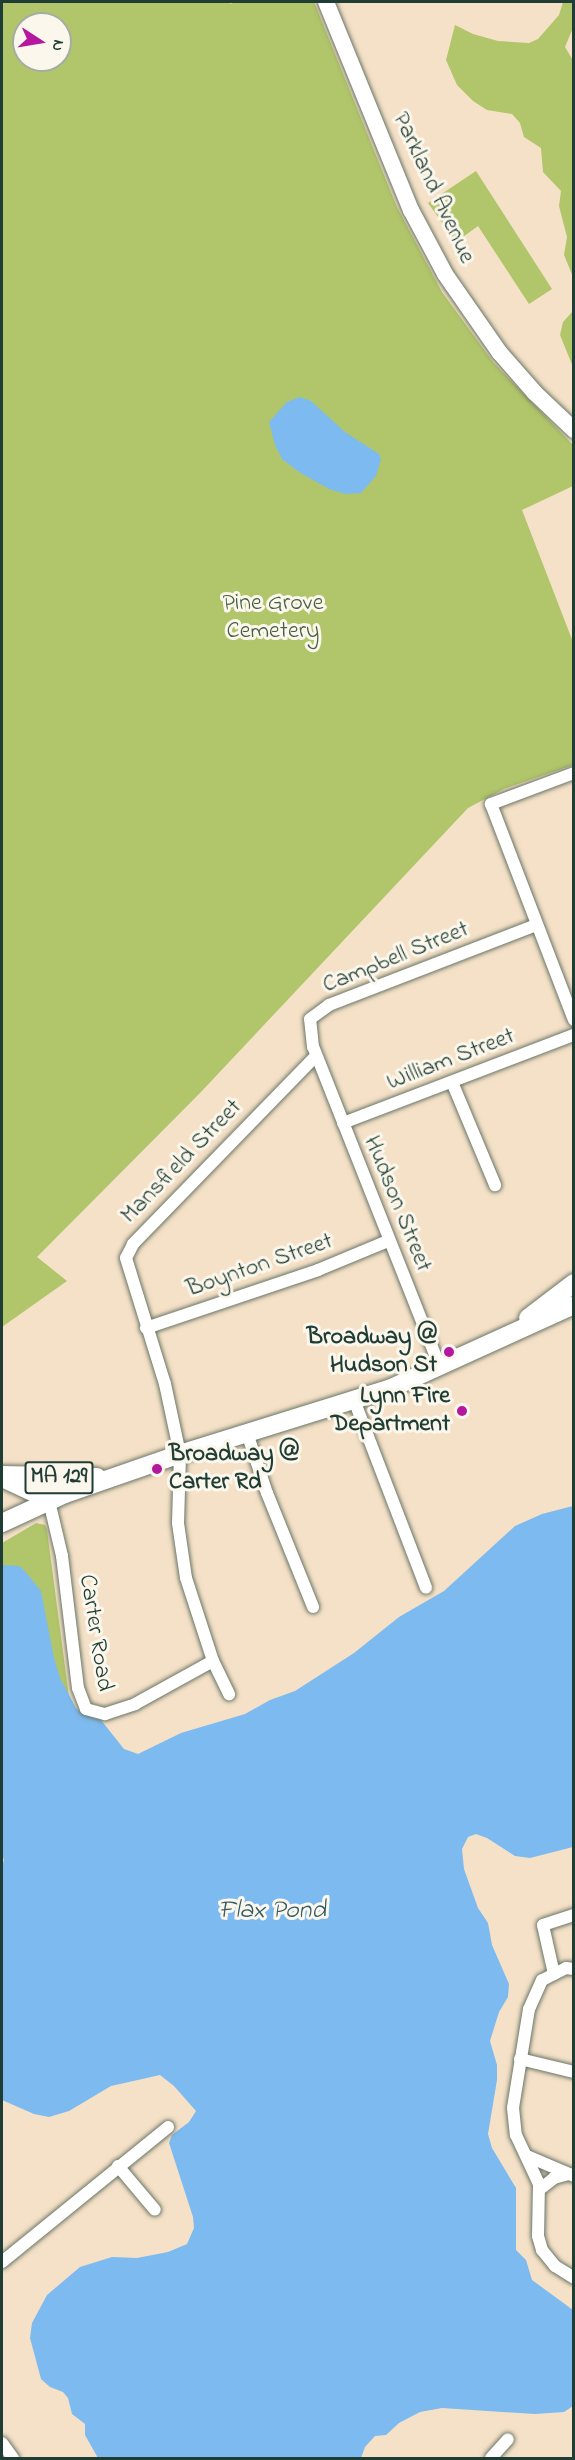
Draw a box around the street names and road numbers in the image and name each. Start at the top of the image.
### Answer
street label: Parkland Avenue [385,108,481,268]
street label: Campbell Street [319,916,473,1000]
street label: William Street [383,1022,519,1098]
street label: Mansfield Street [115,1094,249,1230]
street label: Hudson Street [357,1132,437,1276]
street label: Boynton Street [183,1228,337,1304]
road number: MA 129 [25,1459,94,1497]
street label: Carter Road [72,1572,118,1694]

